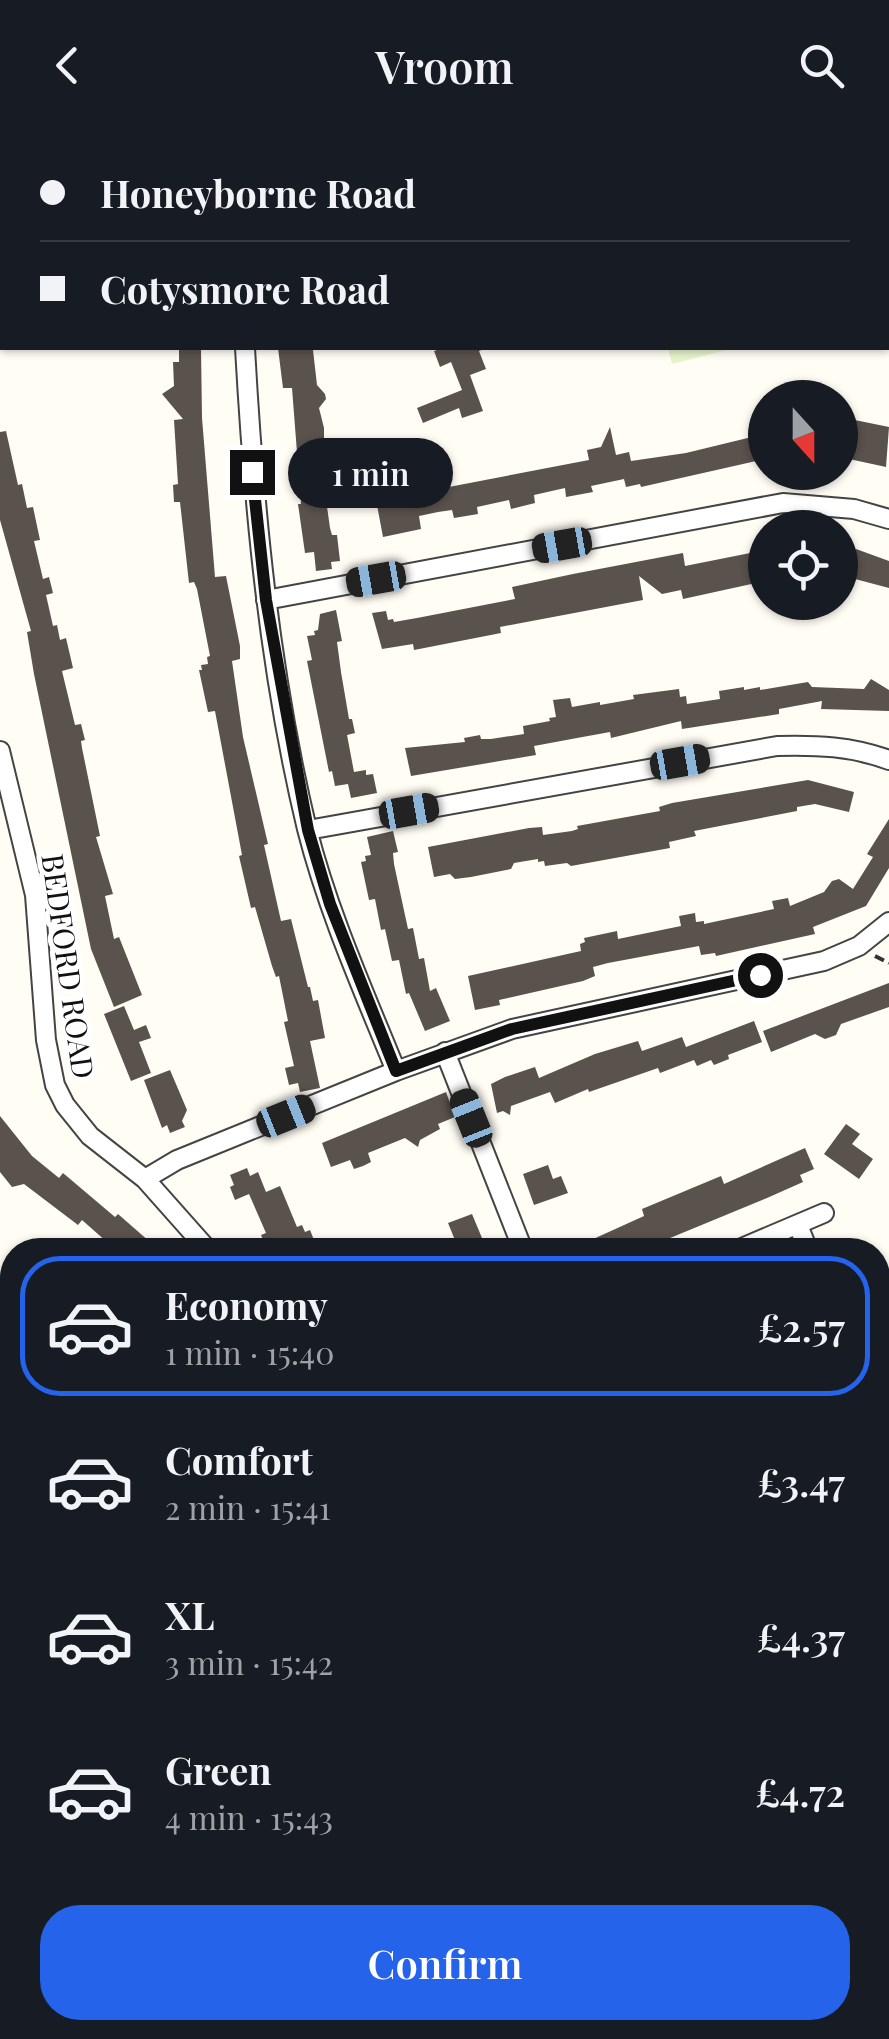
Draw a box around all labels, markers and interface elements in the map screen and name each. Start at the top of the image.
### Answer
text: Vroom [375,35,514,95]
icon: back [40,38,95,93]
icon: search [794,38,849,93]
text: Honeyborne Road [100,167,416,218]
text: Cotysmore Road [100,263,390,314]
north arrow [748,380,858,490]
map controls [748,380,858,620]
callout: 1 min [287,437,452,507]
route end [230,450,275,495]
text: 1 min [332,451,409,494]
button: locate [748,510,858,620]
car [530,525,594,565]
car [344,559,408,599]
car [648,742,712,782]
car [377,791,441,831]
street label: BEDFORD ROAD [33,851,105,1081]
route start [738,953,783,998]
car [446,1085,496,1151]
car [253,1091,319,1141]
text: Economy [165,1279,328,1330]
icon: car [45,1281,135,1371]
text: £2.57 [758,1301,845,1352]
text: 1 min · 15:40 [165,1330,334,1373]
text: Comfort [165,1434,313,1485]
icon: car [45,1436,135,1526]
text: £3.47 [757,1456,845,1507]
text: 2 min · 15:41 [165,1485,330,1528]
text: XL [165,1589,214,1640]
icon: car [45,1591,135,1681]
text: £4.37 [757,1611,845,1662]
text: 3 min · 15:42 [165,1640,333,1683]
text: Green [165,1744,272,1795]
icon: car [45,1746,135,1836]
text: £4.72 [755,1766,845,1817]
text: 4 min · 15:43 [165,1795,333,1838]
button: Confirm [40,1905,850,2020]

